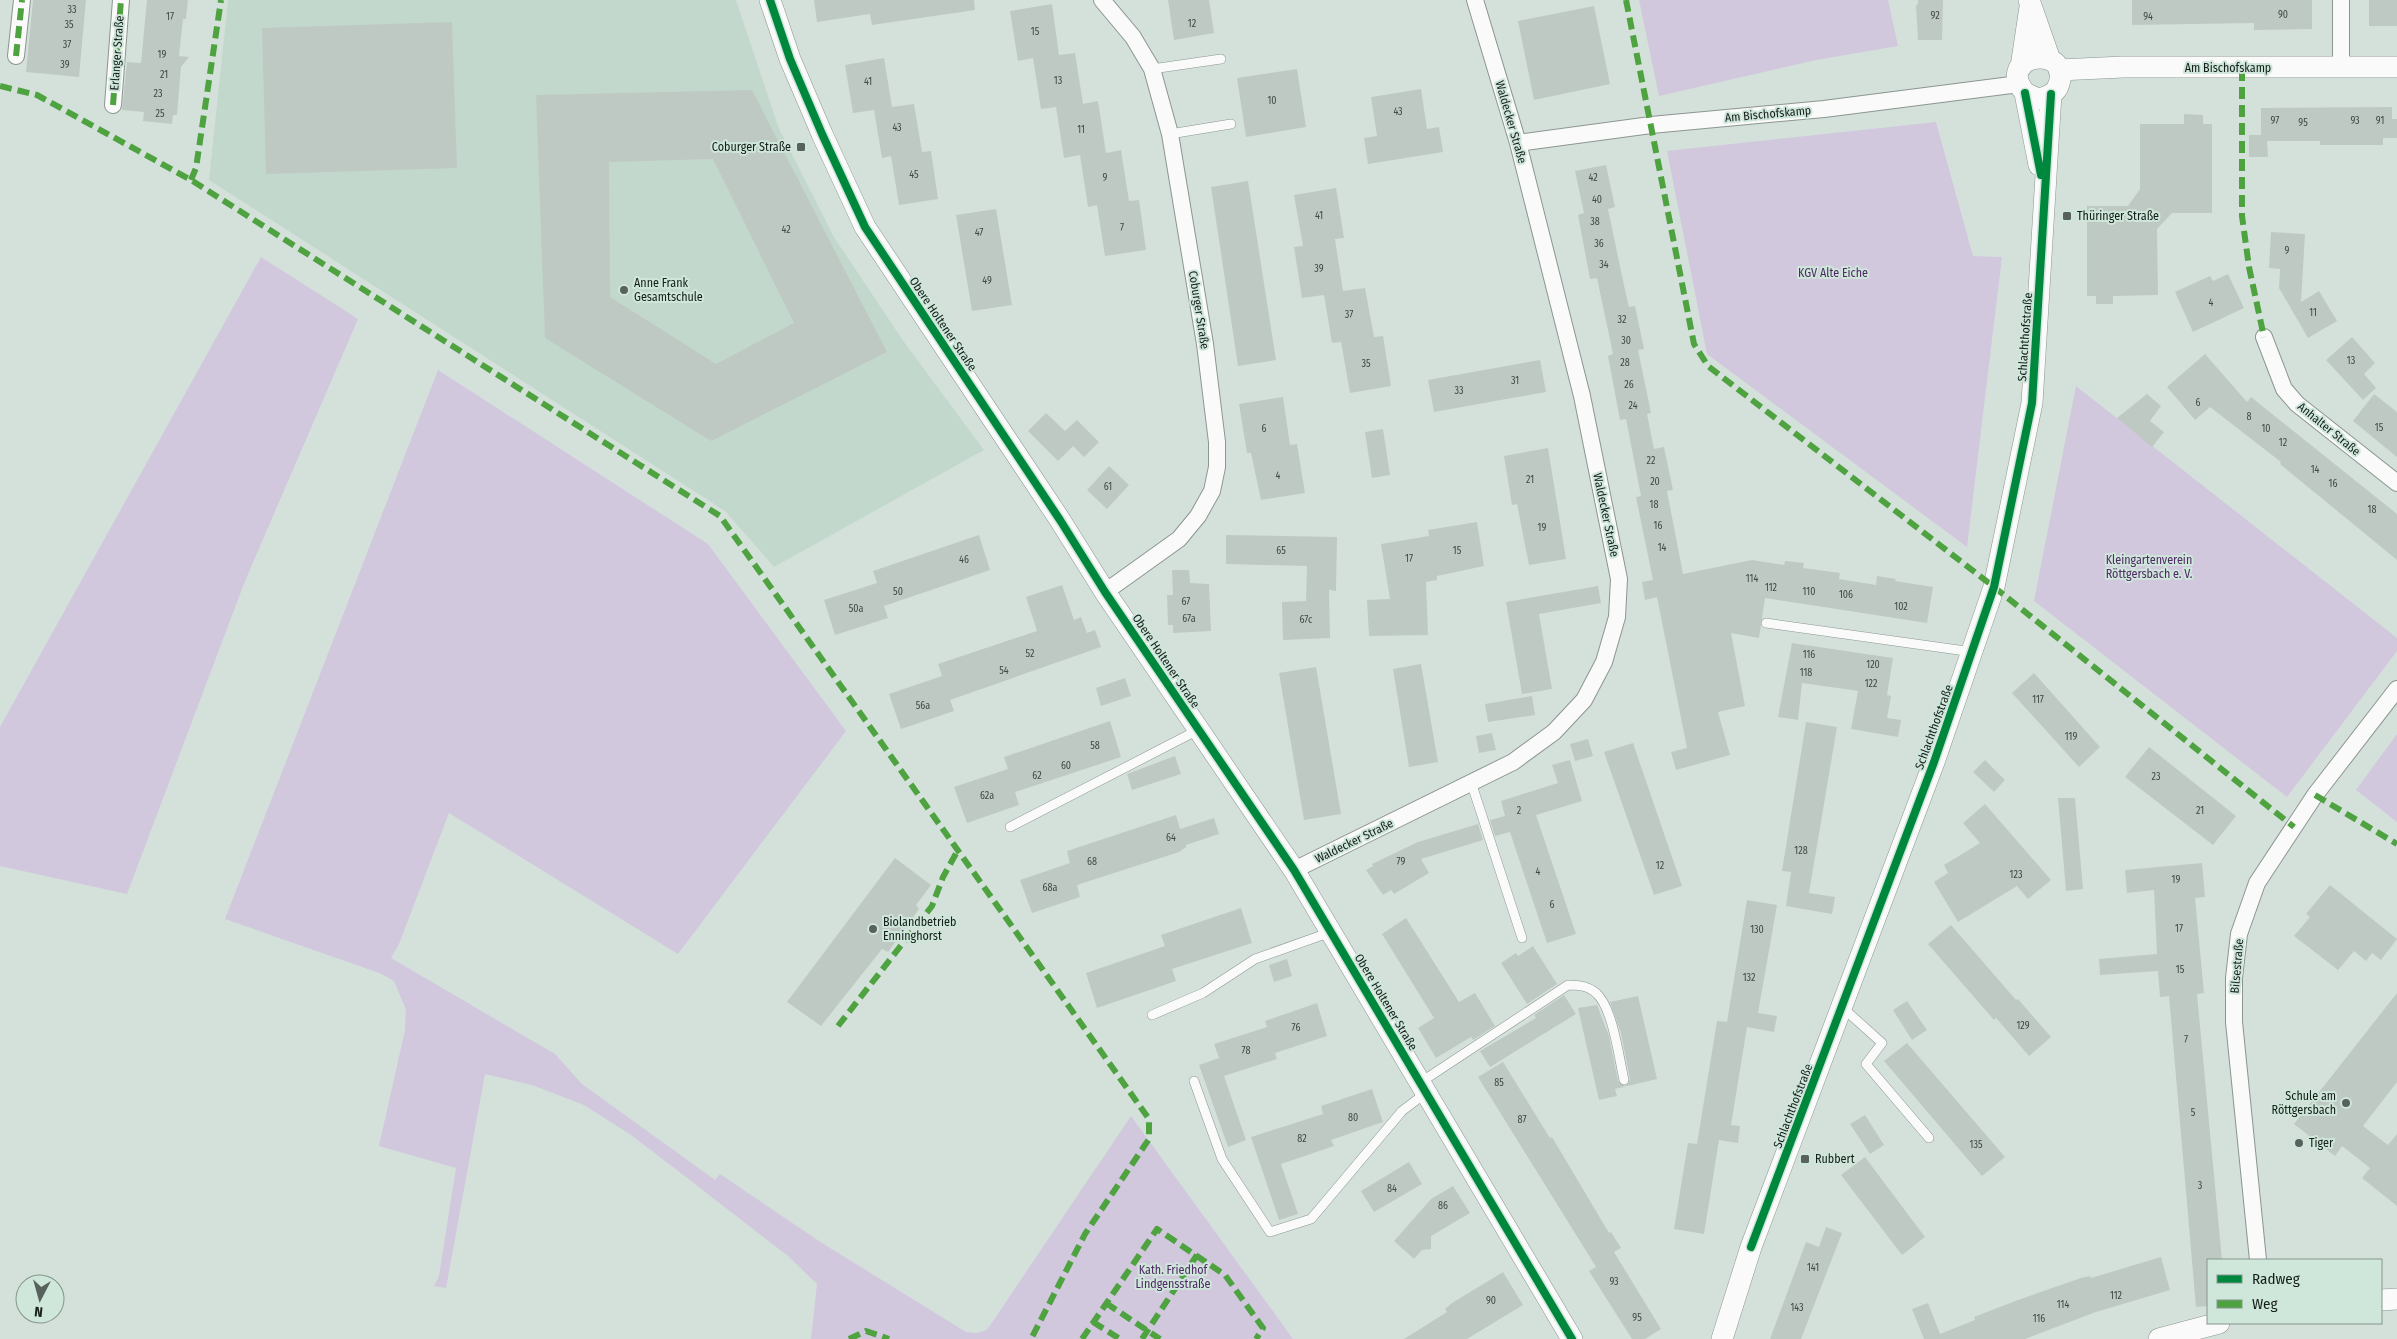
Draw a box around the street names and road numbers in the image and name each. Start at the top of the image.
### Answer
street label: Erlanger Straße [107,15,127,91]
street label: Am Bischofskamp [2185,61,2271,75]
street label: Waldecker Straße [1493,79,1530,165]
street label: Am Bischofskamp [1724,103,1812,125]
street label: Coburger Straße [1186,270,1212,350]
street label: Obere Holtener Straße [906,274,980,374]
street label: Schlachthofstraße [2015,292,2035,382]
street label: Anhalter Straße [2295,399,2363,459]
street label: Waldecker Straße [1590,472,1622,558]
street label: Obere Holtener Straße [1129,611,1203,711]
street label: Schlachthofstraße [1912,683,1956,771]
street label: Waldecker Straße [1313,816,1395,866]
street label: Bilsestraße [2228,938,2246,994]
street label: Obere Holtener Straße [1352,951,1420,1053]
street label: Schlachthofstraße [1770,1062,1816,1150]

